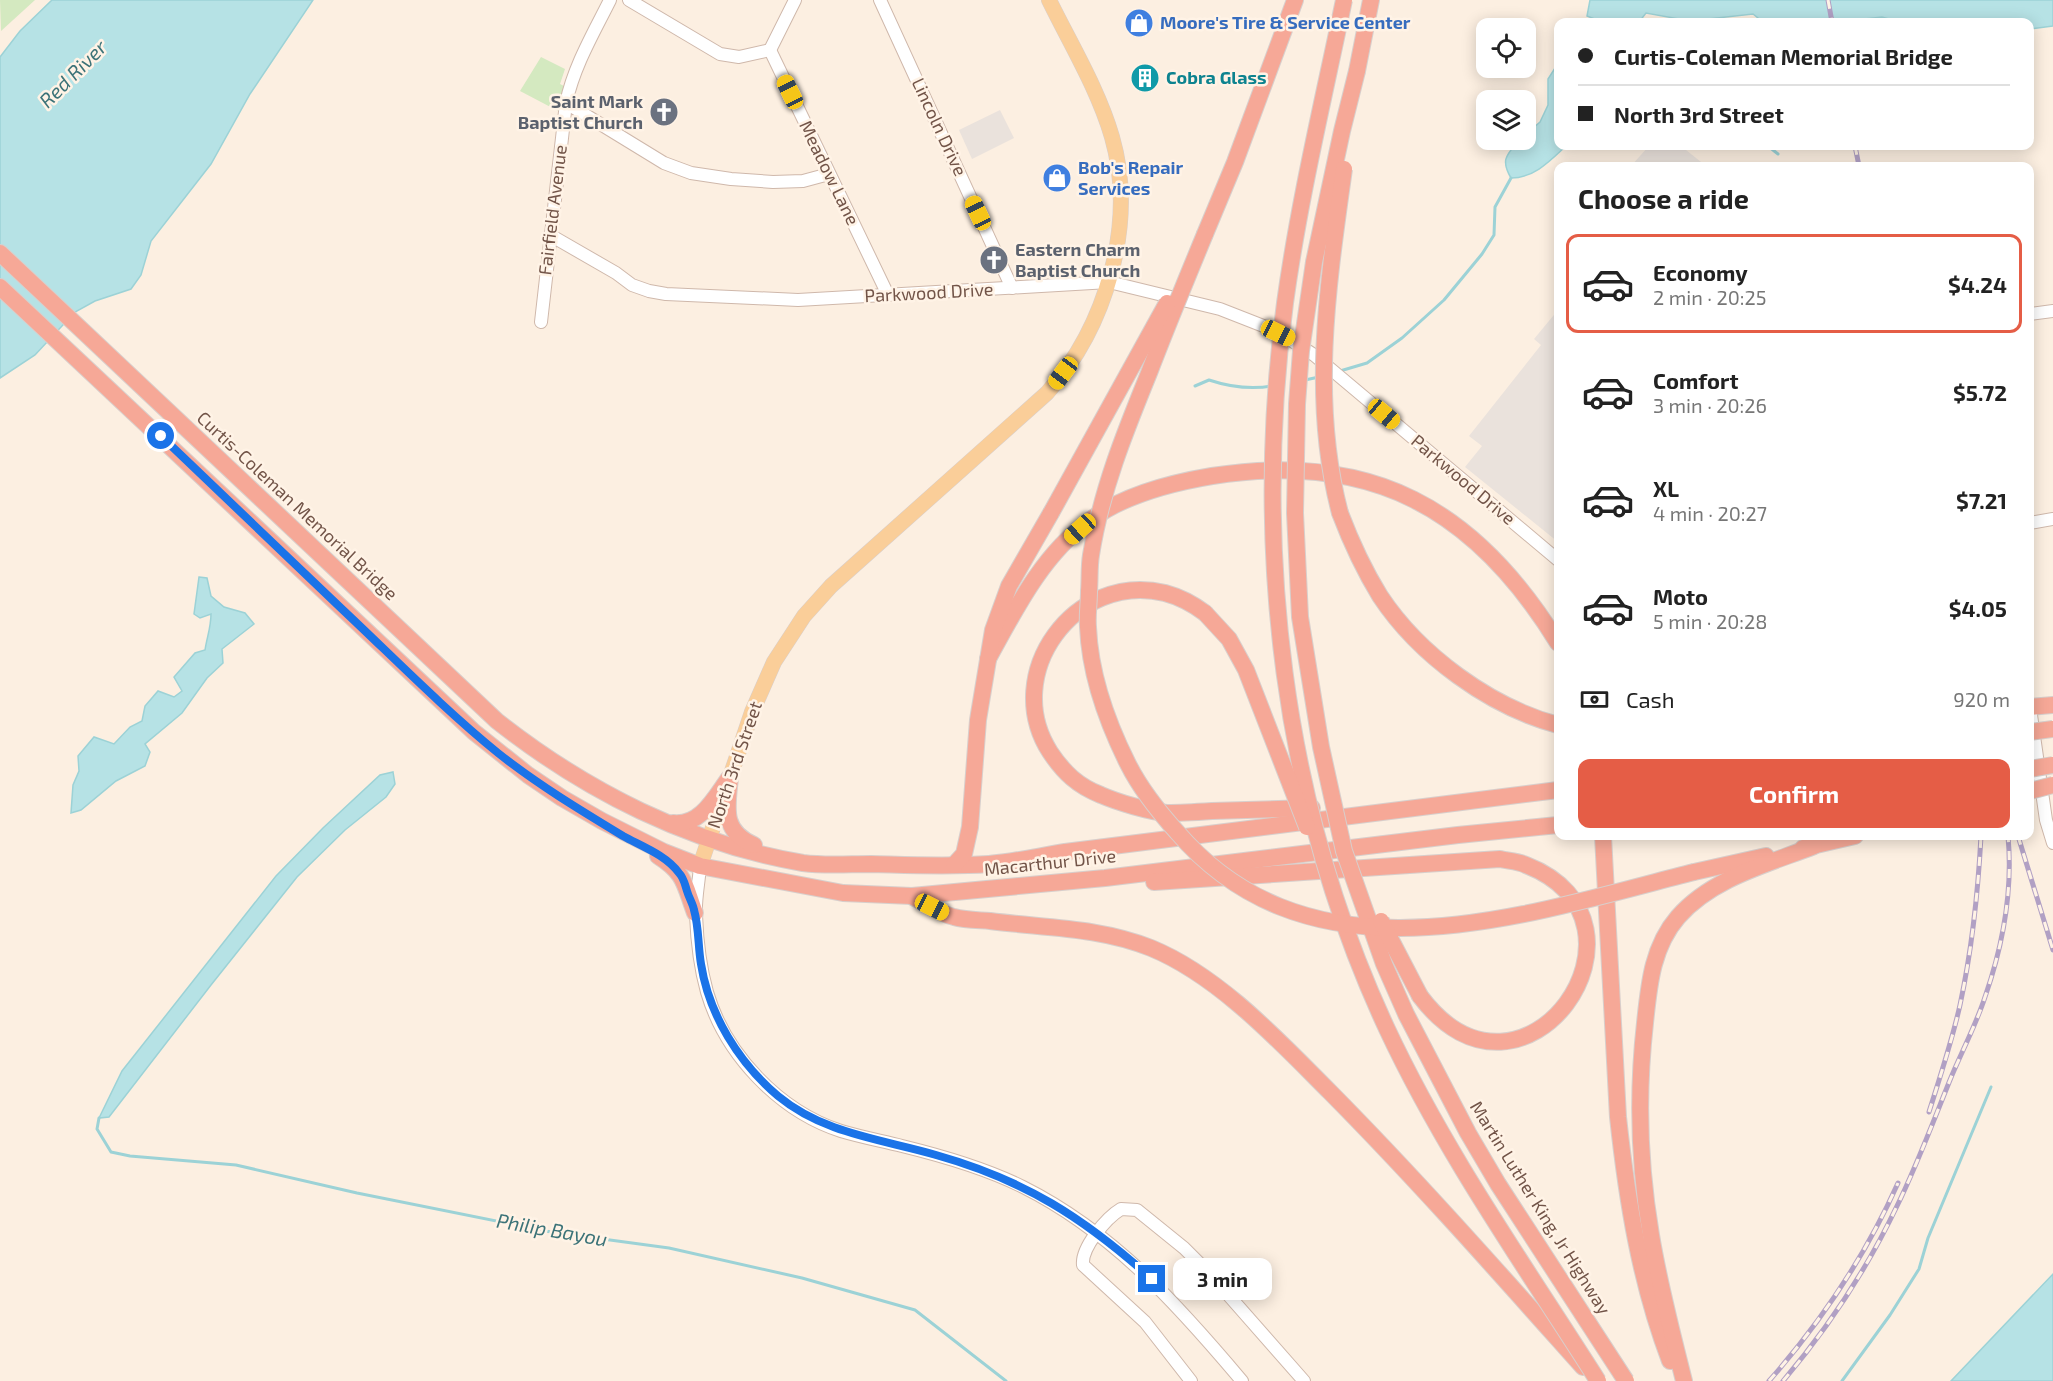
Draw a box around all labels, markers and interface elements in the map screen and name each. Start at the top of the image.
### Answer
shop icon: Moore's Tire & Service Center [1123,7,1155,39]
place label: Moore's Tire & Service Center [1160,11,1411,33]
map controls [1476,18,1536,150]
button: locate [1476,18,1536,78]
water label: Red River [34,34,112,112]
text: Curtis-Coleman Memorial Bridge [1614,43,1953,69]
building icon: Cobra Glass [1129,62,1161,94]
place label: Cobra Glass [1166,66,1267,88]
car [774,72,806,112]
street label: Lincoln Drive [908,74,972,179]
place label: Saint Mark Baptist Church [518,90,643,133]
button: layers [1476,90,1536,150]
church icon: Saint Mark Baptist Church [648,96,680,128]
text: North 3rd Street [1614,101,1784,127]
street label: Meadow Lane [795,117,865,228]
street label: Fairfield Avenue [533,144,571,276]
place label: Bob's Repair Services [1078,156,1184,199]
shop icon: Bob's Repair Services [1041,162,1073,194]
text: Choose a ride [1578,182,1749,214]
car [962,193,994,233]
place label: Eastern Charm Baptist Church [1015,238,1140,281]
church icon: Eastern Charm Baptist Church [978,244,1010,276]
icon: car [1581,257,1635,311]
text: Economy [1653,259,1748,285]
text: $4.24 [1948,271,2007,297]
street label: Parkwood Drive [864,278,994,306]
text: 2 min · 20:25 [1653,285,1766,309]
car [1258,317,1298,349]
car [1045,353,1081,393]
icon: car [1581,365,1635,419]
text: Comfort [1653,367,1738,393]
text: $5.72 [1953,379,2007,405]
text: 3 min · 20:26 [1653,393,1767,417]
car [1364,396,1404,432]
street label: Curtis-Coleman Memorial Bridge [193,406,403,604]
route start [147,422,174,449]
street label: Parkwood Drive [1407,429,1520,529]
icon: car [1581,473,1635,527]
text: XL [1653,475,1679,501]
text: $7.21 [1956,487,2007,513]
text: 4 min · 20:27 [1653,501,1767,525]
car [1061,510,1099,548]
icon: car [1581,581,1635,635]
text: Moto [1653,583,1708,609]
text: $4.05 [1949,595,2007,621]
text: 5 min · 20:28 [1653,609,1767,633]
icon: cash [1578,683,1611,716]
text: Cash [1626,686,1675,712]
text: 920 m [1953,687,2010,711]
street label: North 3rd Street [702,698,766,831]
button: Confirm [1578,759,2010,828]
street label: Macarthur Drive [983,844,1117,880]
car [912,891,952,923]
street label: Martin Luther King, Jr Highway [1466,1097,1616,1319]
water label: Philip Bayou [495,1207,610,1252]
callout: 3 min [1173,1258,1272,1300]
route end [1138,1265,1165,1292]
text: 3 min [1197,1267,1248,1291]

